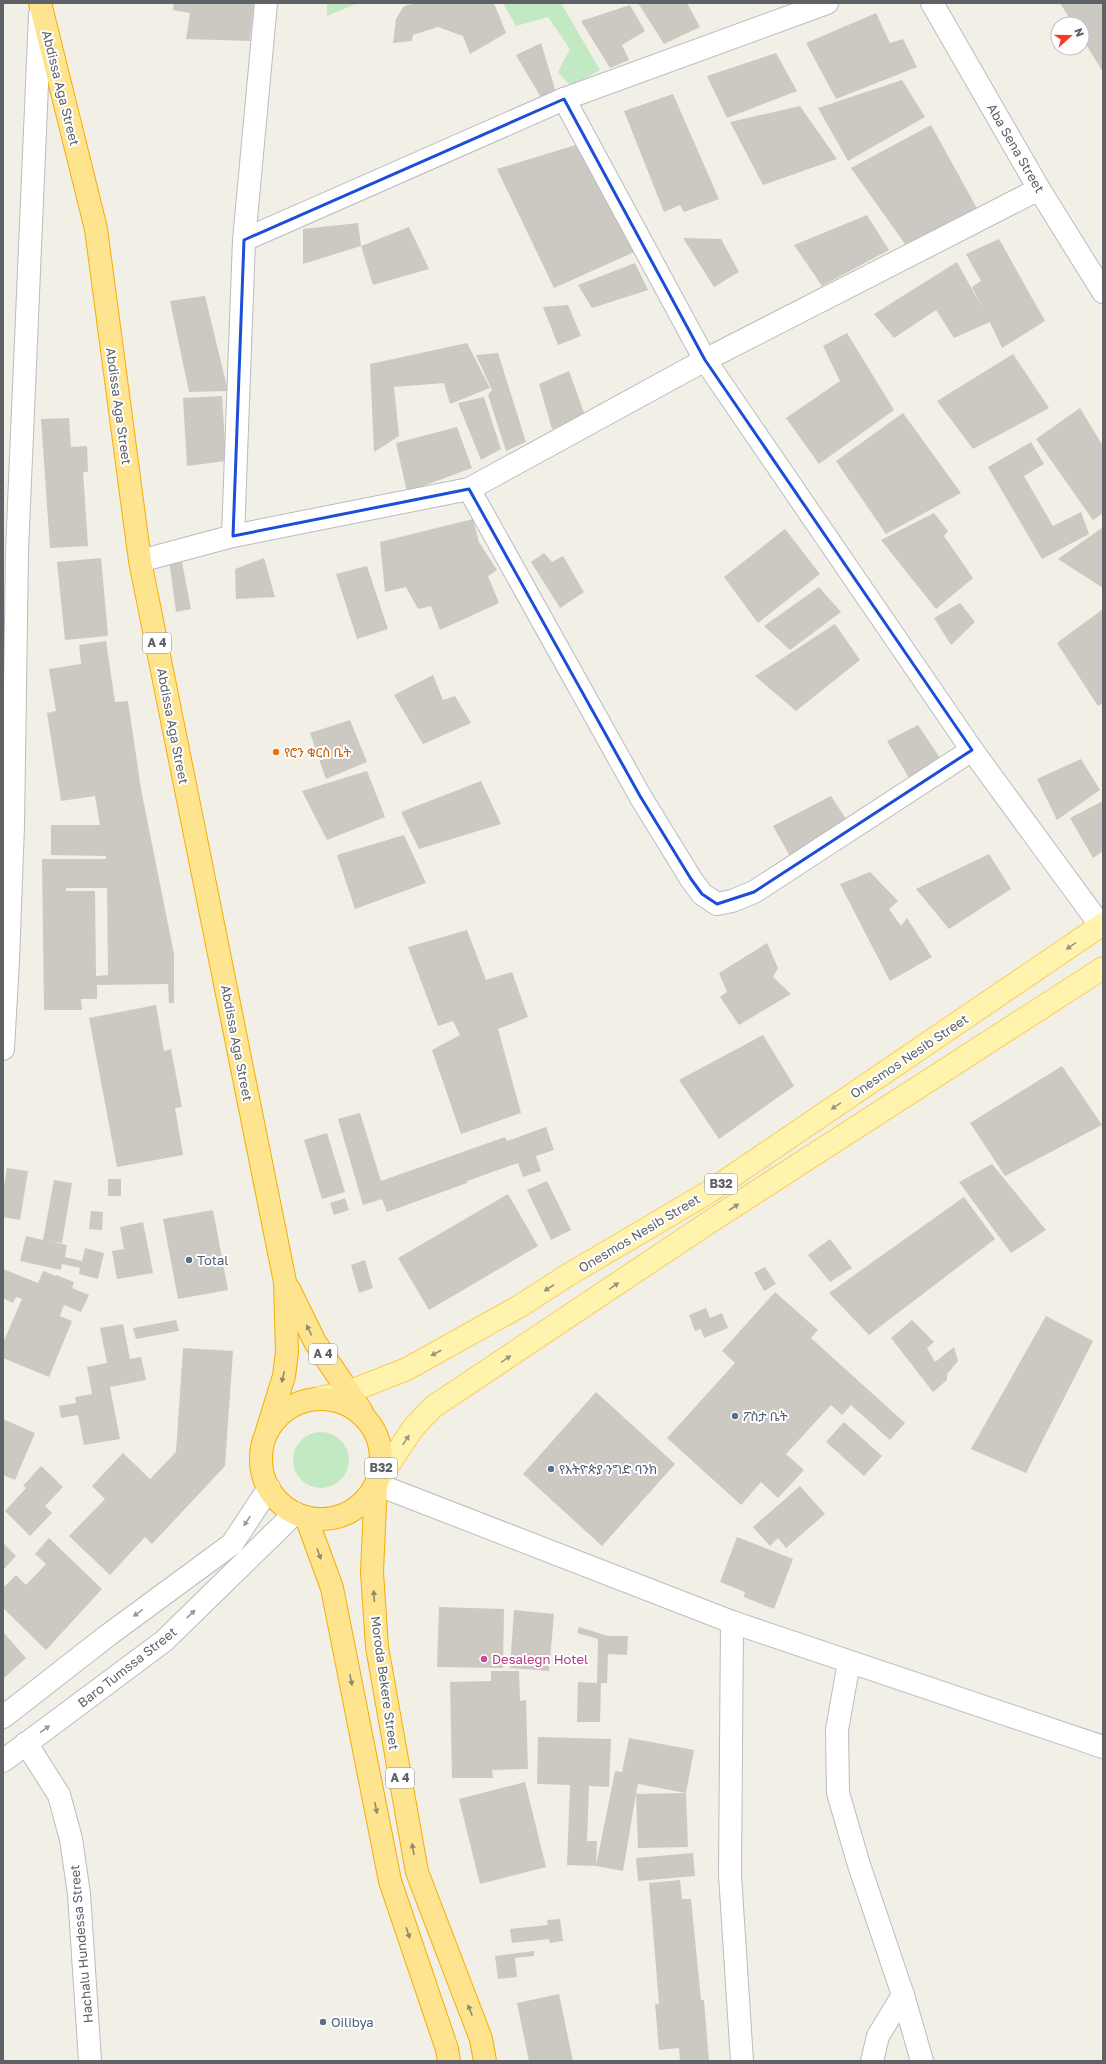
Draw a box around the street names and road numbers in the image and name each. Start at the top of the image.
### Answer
street label: Abdissa Aga Street [39,29,83,147]
street label: Aba Sena Street [984,101,1048,195]
street label: Abdissa Aga Street [103,346,135,466]
road number: A 4 [143,633,171,653]
street label: Abdissa Aga Street [154,666,192,786]
street label: Abdissa Aga Street [218,983,256,1103]
street label: Onesmos Nesib Street [847,1010,971,1102]
road number: B32 [705,1174,737,1194]
street label: Onesmos Nesib Street [575,1190,703,1276]
road number: A 4 [309,1344,337,1364]
road number: B32 [365,1458,397,1478]
street label: Moroda Bekere Street [368,1615,402,1751]
street label: Baro Tumssa Street [74,1623,180,1711]
road number: A 4 [386,1768,414,1788]
street label: Hachalu Hundessa Street [66,1864,96,2024]

